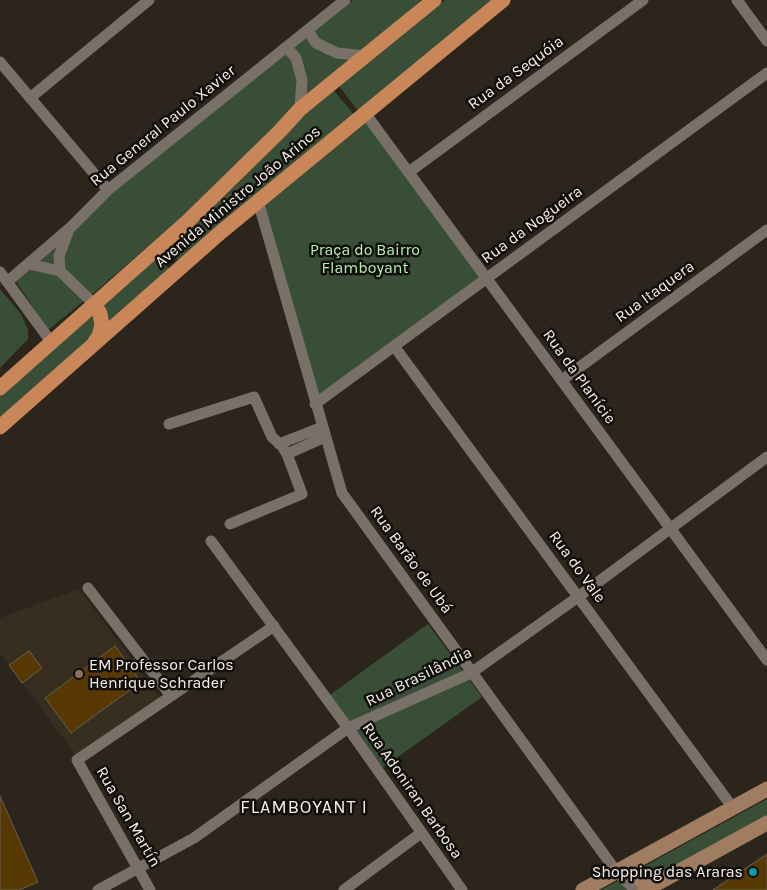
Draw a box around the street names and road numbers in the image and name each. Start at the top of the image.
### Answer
street label: Rua da Sequóia [464,32,568,114]
street label: Rua General Paulo Xavier [86,61,240,191]
street label: Avenida Ministro João Arinos [151,122,325,272]
street label: Rua da Nogueira [478,182,586,268]
street label: Rua Itaquera [612,257,698,327]
street label: Rua da Planície [538,326,620,428]
street label: Rua Barão de Ubá [366,502,456,618]
street label: Rua do Vale [545,527,609,607]
street label: Rua Brasilândia [363,643,475,711]
street label: Rua Adoniran Barbosa [358,719,466,863]
street label: Rua San Martín [92,763,164,871]

